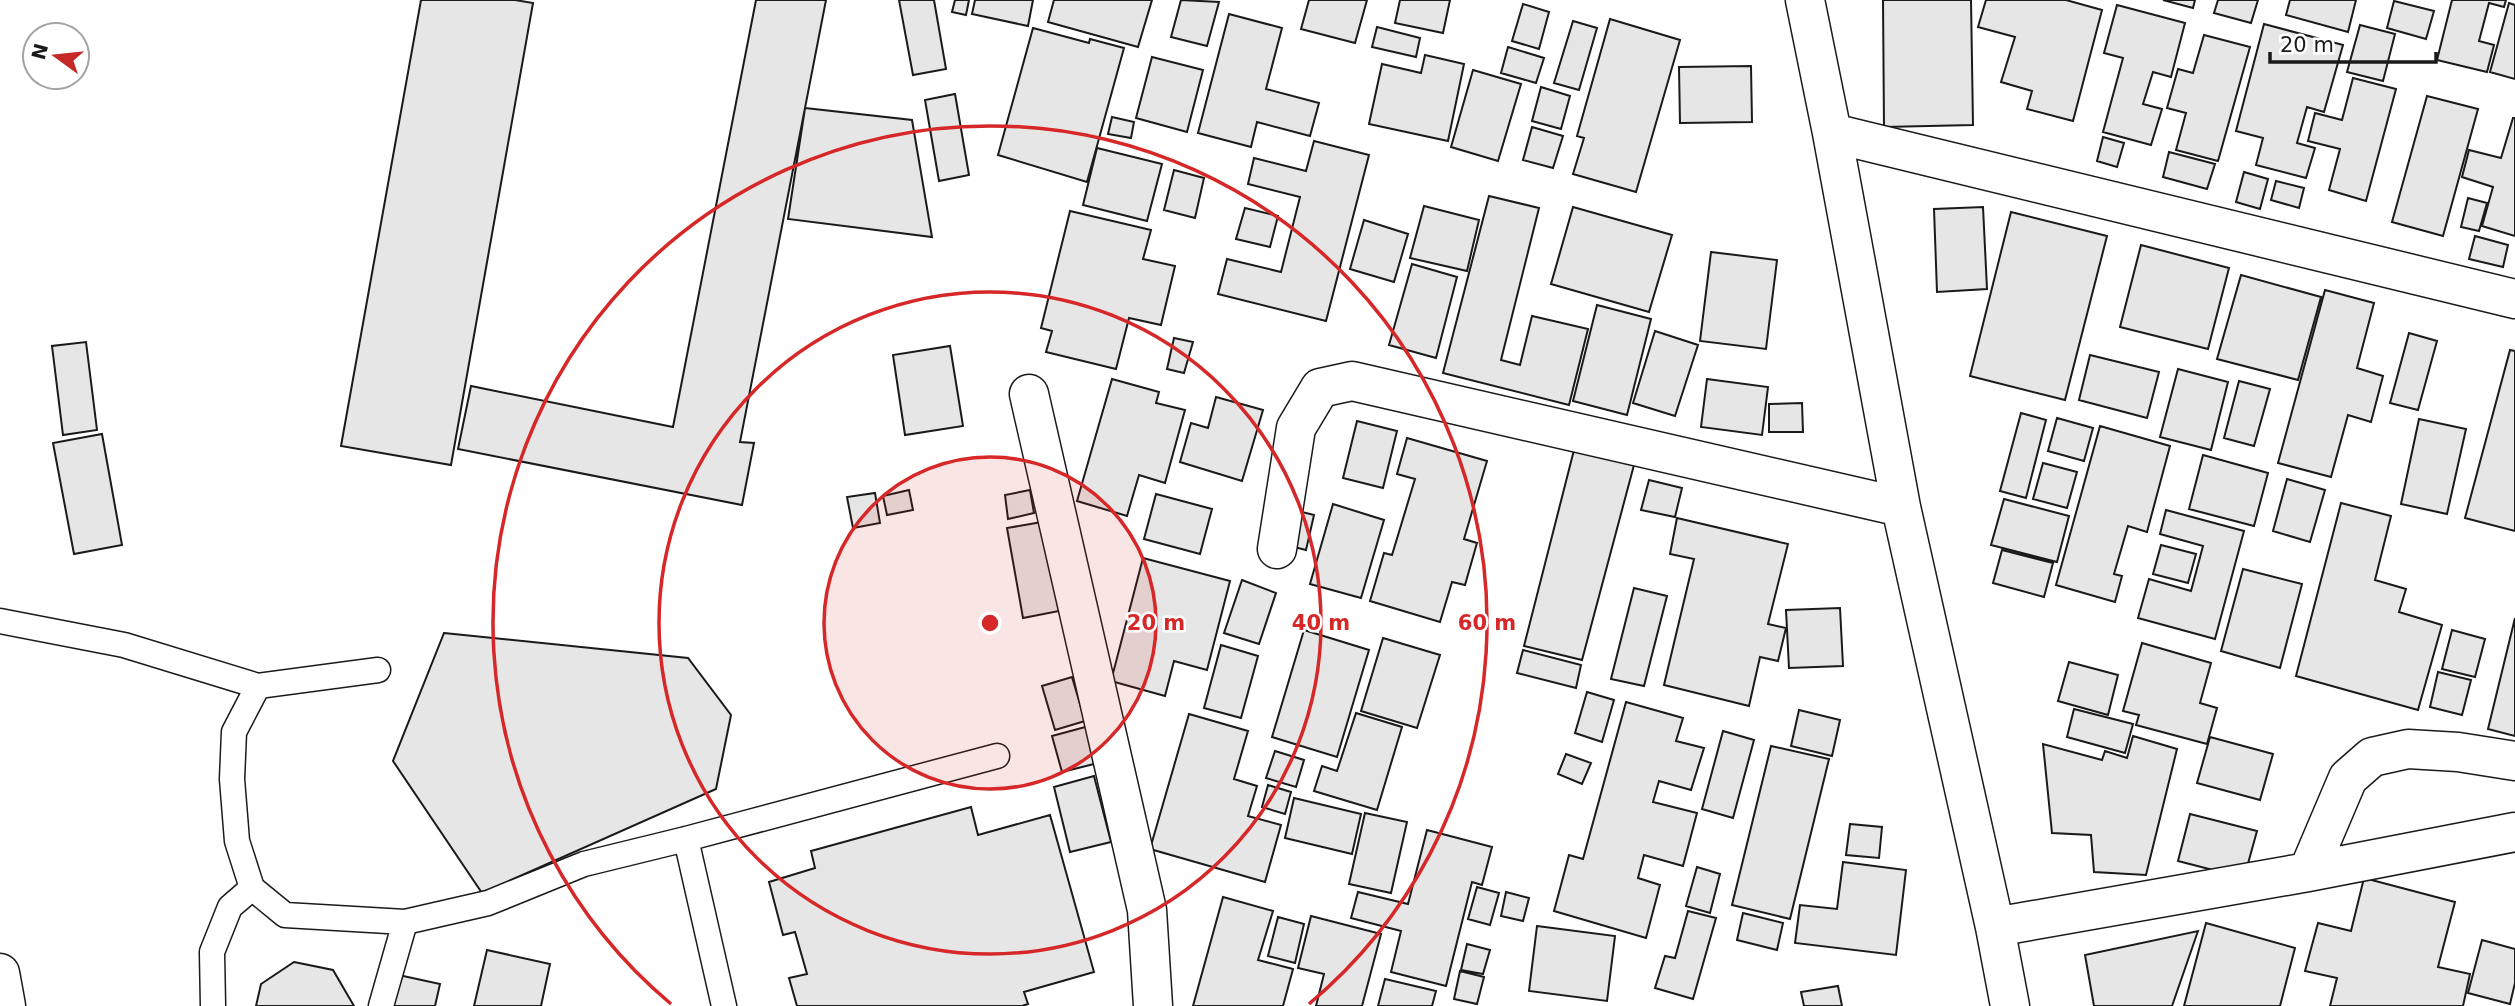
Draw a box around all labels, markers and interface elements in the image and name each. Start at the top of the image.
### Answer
north arrow [21,21,91,91]
scale bar [2270,21,2436,65]
text: 20 m [2280,33,2334,57]
text: N [27,41,52,62]
centre of rings [978,611,1002,635]
text: 20 m [1127,611,1185,635]
text: 40 m [1292,611,1350,635]
text: 60 m [1458,611,1516,635]

